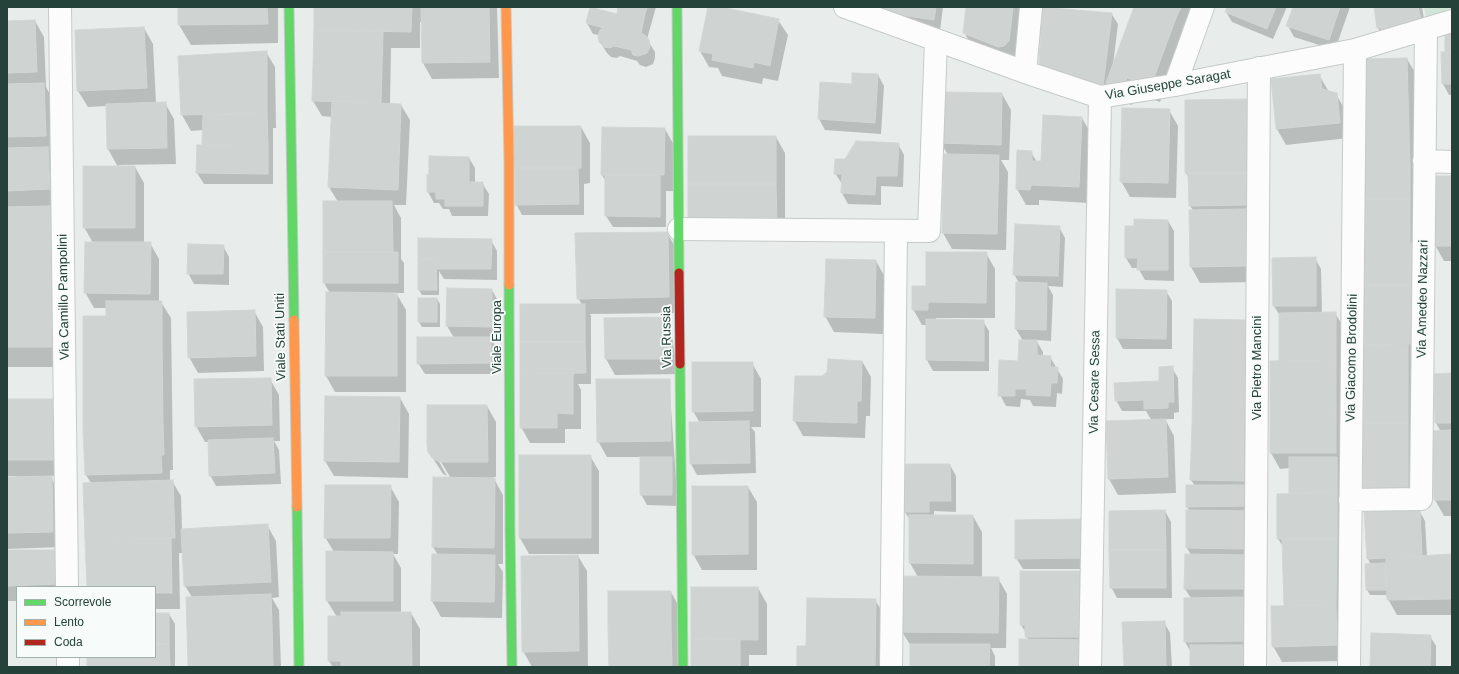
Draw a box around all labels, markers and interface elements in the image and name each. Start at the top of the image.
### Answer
street label: Via Giuseppe Saragat [1104,66,1232,104]
street label: Via Camillo Pampolini [55,234,73,360]
street label: Via Amedeo Nazzari [1414,240,1432,358]
street label: Viale Stati Uniti [272,293,290,381]
street label: Via Giacomo Brodolini [1343,294,1361,422]
street label: Viale Europa [489,300,505,374]
street label: Via Russia [659,306,675,368]
street label: Via Pietro Mancini [1249,316,1265,420]
street label: Via Cesare Sessa [1086,330,1104,434]
legend [16,586,156,658]
text: Scorrevole [54,595,111,609]
text: Lento [54,615,84,629]
text: Coda [54,635,83,649]

